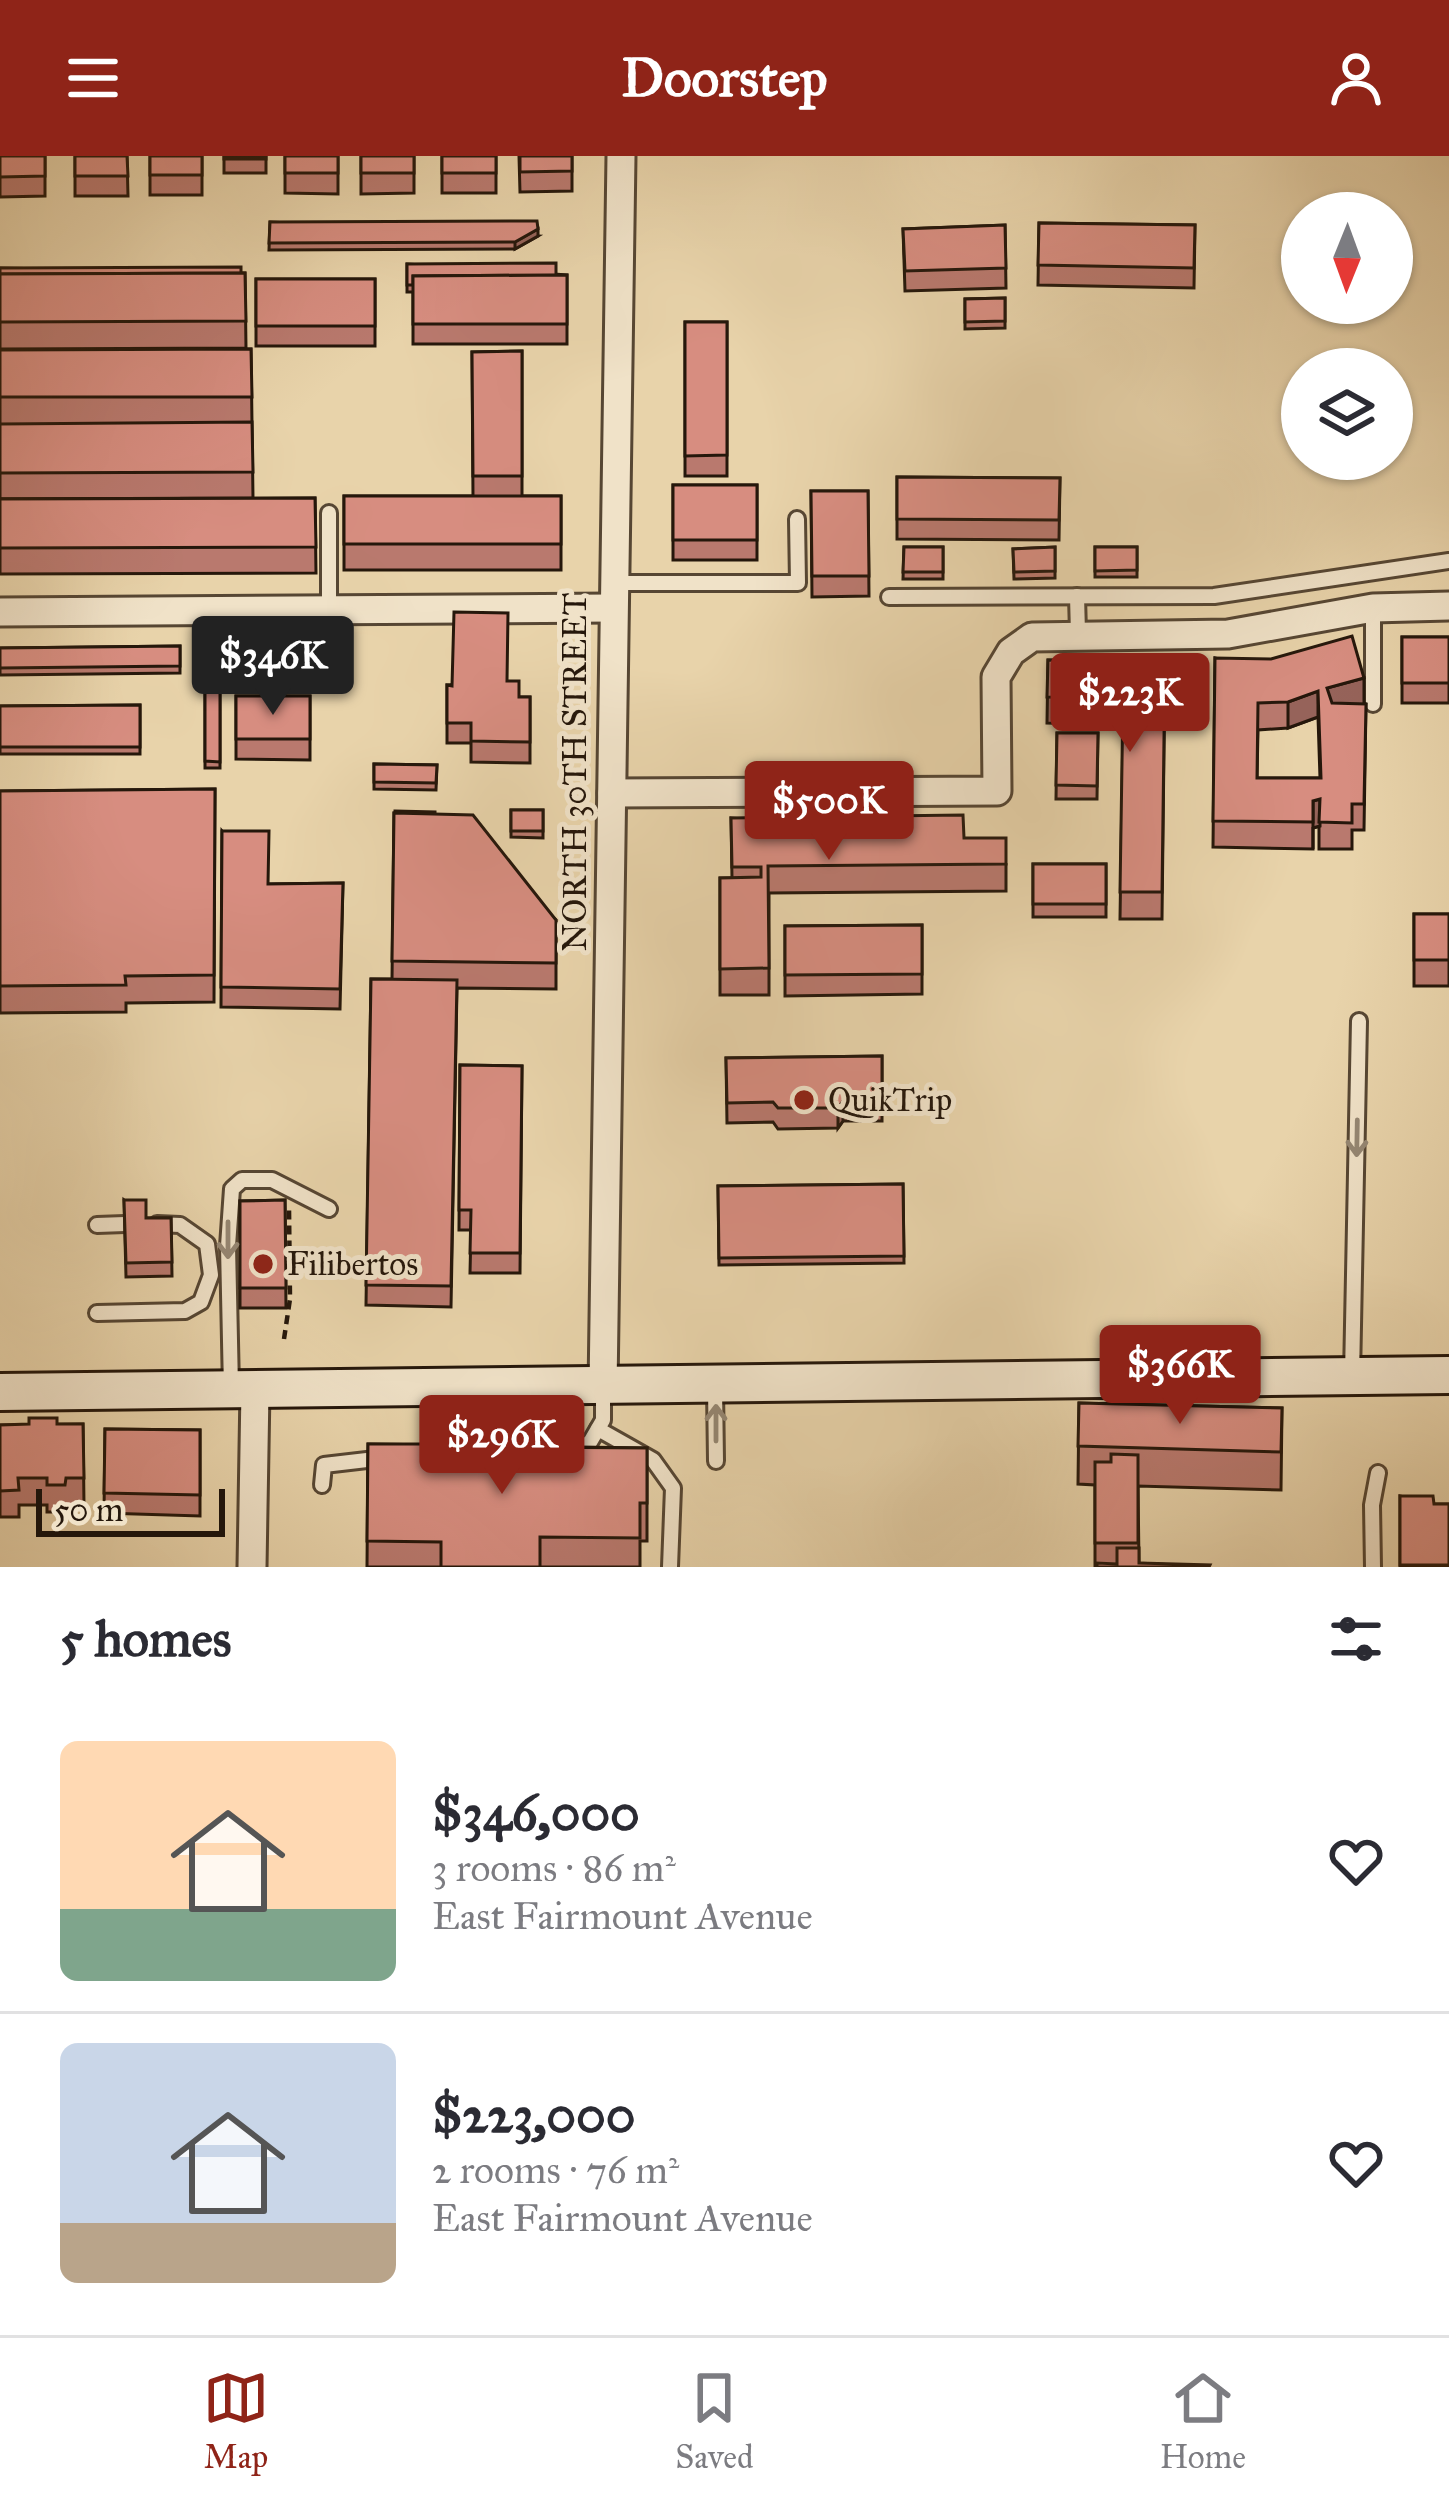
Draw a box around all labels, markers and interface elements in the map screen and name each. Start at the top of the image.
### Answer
icon: menu [60,45,126,111]
text: Doorstep [621,45,828,111]
icon: person [1323,45,1389,111]
north arrow [1281,192,1413,324]
map controls [1281,192,1413,480]
button: layers [1281,348,1413,480]
street label: NORTH 30TH STREET [555,593,595,951]
pin: $346K [189,616,357,718]
text: $346K [219,631,327,679]
pin: $223K [1046,653,1214,755]
text: $223K [1077,668,1183,716]
pin: $500K [745,761,913,863]
text: $500K [772,776,886,824]
place label: QuikTrip [828,1080,952,1120]
marker: QuikTrip [791,1087,817,1113]
one-way arrow [1345,1118,1368,1157]
one-way arrow [217,1220,239,1259]
place label: Filibertos [287,1244,418,1284]
marker: Filibertos [250,1251,276,1277]
pin: $366K [1096,1325,1264,1427]
text: $366K [1127,1340,1233,1388]
pin: $296K [418,1395,586,1497]
one-way arrow [705,1404,727,1443]
text: $296K [446,1410,558,1458]
scale bar [36,1483,225,1536]
text: 50 m [54,1490,123,1530]
icon: filters [1323,1606,1389,1672]
text: 5 homes [60,1608,231,1670]
text: $346,000 [432,1782,640,1844]
icon: home [156,1789,300,1933]
icon: heart [1323,1828,1389,1894]
text: 3 rooms · 86 m² [432,1844,676,1892]
text: East Fairmount Avenue [432,1892,813,1940]
text: $223,000 [432,2084,635,2146]
icon: home [156,2091,300,2235]
icon: heart [1323,2130,1389,2196]
text: 2 rooms · 76 m² [432,2146,679,2194]
text: East Fairmount Avenue [432,2194,813,2242]
tab: Map [203,2365,269,2477]
tab: Saved [675,2365,754,2477]
tab: Home [1160,2365,1246,2477]

